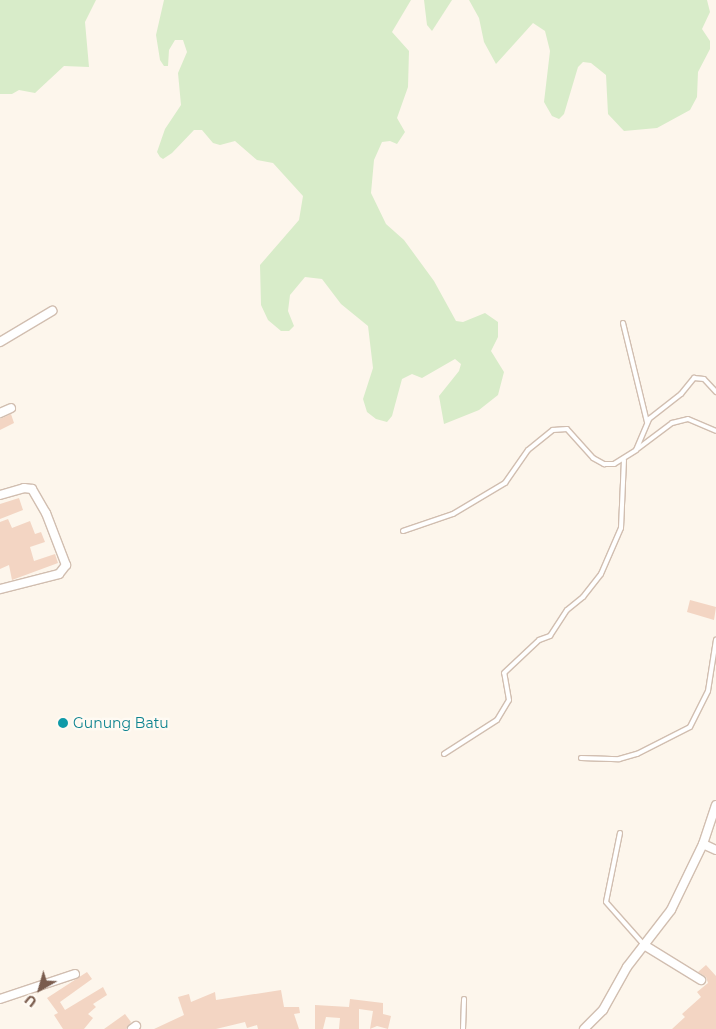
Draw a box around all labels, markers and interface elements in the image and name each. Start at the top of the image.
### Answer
place label: Gunung Batu [73,715,169,731]
marker: Gunung Batu [57,717,69,729]
north arrow [15,964,65,1014]
text: U [21,990,41,1011]

